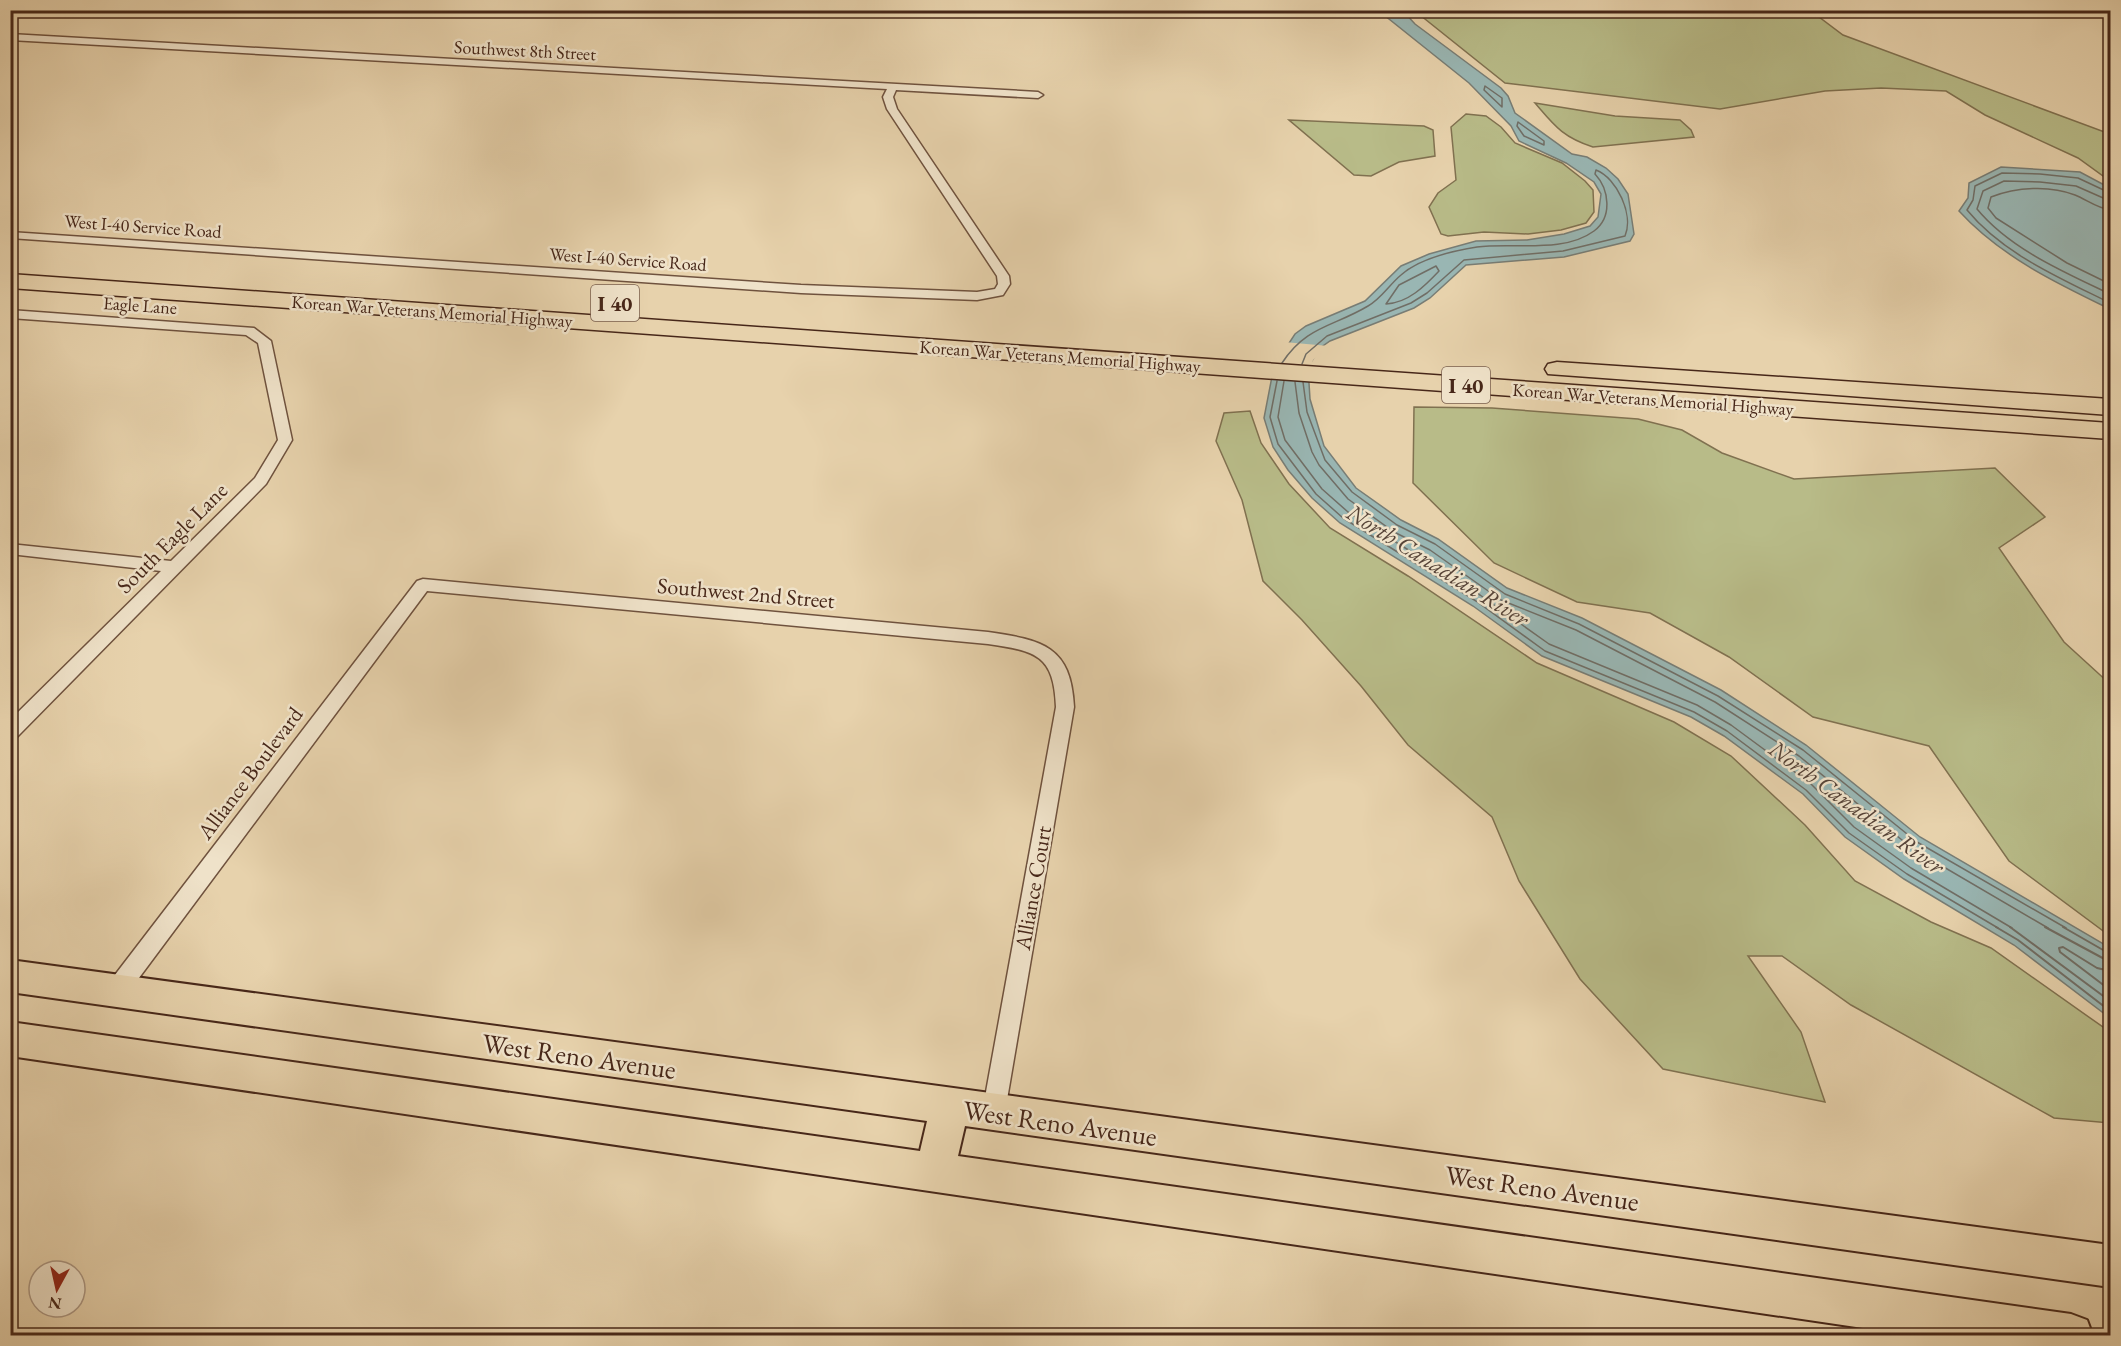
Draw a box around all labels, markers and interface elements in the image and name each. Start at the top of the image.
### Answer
street label: Southwest 8th Street [454,35,597,65]
street label: West I-40 Service Road [64,209,223,243]
street label: West I-40 Service Road [549,242,708,276]
road number: I 40 [591,285,639,321]
street label: Korean War Veterans Memorial Highway [291,290,574,332]
street label: Eagle Lane [102,291,178,319]
street label: Korean War Veterans Memorial Highway [919,335,1202,377]
road number: I 40 [1442,367,1490,403]
street label: Korean War Veterans Memorial Highway [1512,378,1795,420]
street label: South Eagle Lane [110,476,234,600]
water label: North Canadian River [1340,496,1537,635]
street label: Southwest 2nd Street [656,571,836,615]
street label: Alliance Boulevard [190,700,310,846]
water label: North Canadian River [1762,732,1952,882]
street label: Alliance Court [1008,824,1058,953]
street label: West Reno Avenue [480,1025,678,1087]
street label: West Reno Avenue [961,1092,1159,1154]
street label: West Reno Avenue [1443,1157,1641,1219]
north arrow [27,1259,87,1319]
text: N [47,1292,63,1315]

